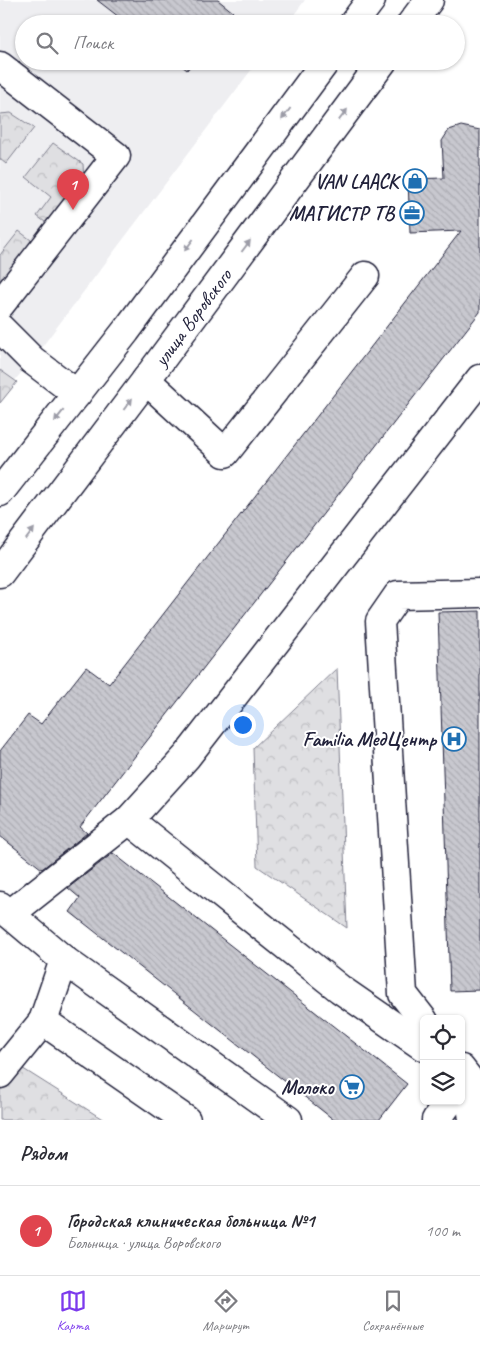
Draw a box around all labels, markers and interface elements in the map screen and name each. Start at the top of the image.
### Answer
search box [15,15,465,70]
icon: search [33,29,61,57]
text: Поиск [73,31,113,55]
one-way arrow [281,108,291,121]
one-way arrow [337,109,347,122]
shop icon: VAN LAACK [402,168,428,194]
pin: 1 [57,169,89,210]
place label: VAN LAACK [315,169,401,194]
office icon: МАГИСТР ТВ [399,200,425,226]
place label: МАГИСТР ТВ [289,201,396,226]
one-way arrow [184,238,195,251]
one-way arrow [241,239,251,253]
street label: улица Воровского [148,263,238,372]
one-way arrow [123,398,133,411]
one-way arrow [54,409,64,423]
one-way arrow [24,528,35,541]
your location [230,712,256,738]
hospital icon: Familia МедЦентр [441,726,467,752]
place label: Familia МедЦентр [303,727,437,752]
map controls [420,1015,465,1105]
button: locate [420,1015,465,1060]
button: layers [420,1060,465,1105]
supermarket icon: Молоко [339,1074,365,1100]
place label: Молоко [281,1075,335,1100]
text: Рядом [20,1140,67,1166]
text: Городская клиническая больница №1 [67,1209,315,1233]
text: 1 [32,1221,40,1241]
text: 100 m [426,1221,460,1241]
text: Больница · улица Воровского [67,1233,220,1253]
tab: Карта [57,1287,89,1334]
tab: Маршрут [203,1287,249,1334]
tab: Сохранённые [362,1287,423,1334]

